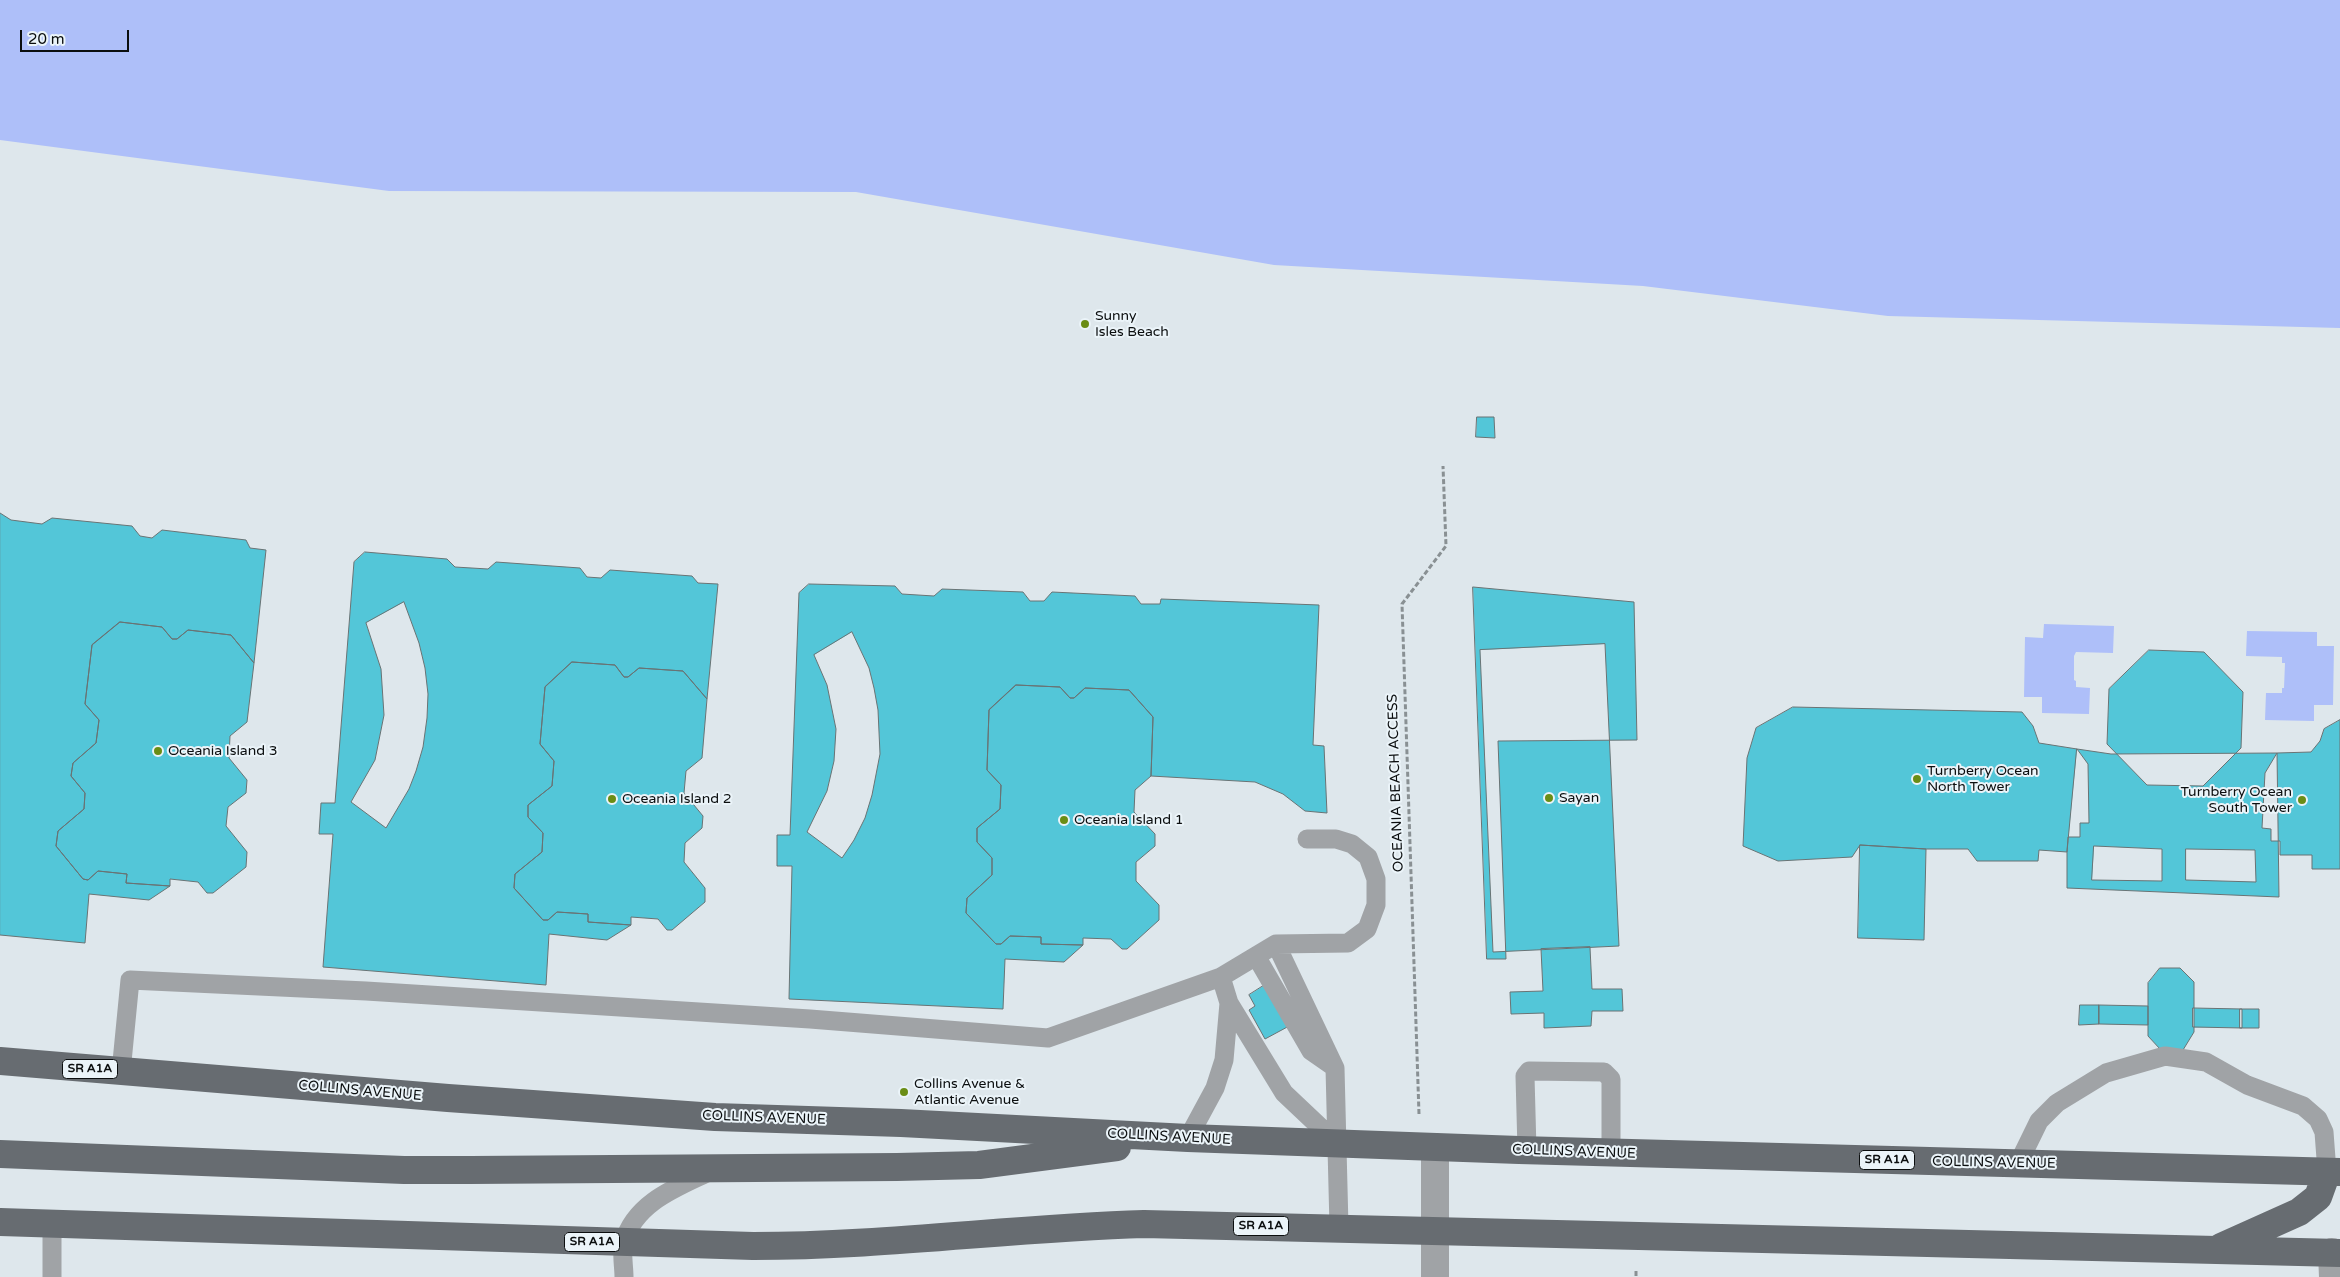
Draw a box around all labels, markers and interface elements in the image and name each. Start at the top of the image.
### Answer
scale bar [22,20,131,52]
text: 20 m [28,30,65,48]
place label: Sunny Isles Beach [1095,308,1169,341]
marker: Sunny Isles Beach [1079,318,1091,330]
street label: OCEANIA BEACH ACCESS [1384,694,1408,872]
place label: Oceania Island 3 [168,743,278,759]
marker: Oceania Island 3 [152,745,164,757]
place label: Turnberry Ocean North Tower [1927,763,2039,796]
marker: Turnberry Ocean North Tower [1911,773,1923,785]
place label: Turnberry Ocean South Tower [2180,784,2292,816]
place label: Sayan [1559,790,1599,806]
place label: Oceania Island 2 [622,791,732,807]
marker: Sayan [1543,792,1555,804]
marker: Oceania Island 2 [606,793,618,805]
marker: Turnberry Ocean South Tower [2296,794,2308,806]
place label: Oceania Island 1 [1074,812,1184,828]
marker: Oceania Island 1 [1058,814,1070,826]
road number: SR A1A [62,1060,118,1078]
place label: Collins Avenue & Atlantic Avenue [914,1076,1025,1108]
street label: COLLINS AVENUE [298,1077,422,1105]
marker: Collins Avenue & Atlantic Avenue [898,1086,910,1098]
street label: COLLINS AVENUE [702,1107,826,1129]
street label: COLLINS AVENUE [1107,1125,1231,1149]
street label: COLLINS AVENUE [1512,1141,1636,1163]
road number: SR A1A [1860,1150,1914,1170]
street label: COLLINS AVENUE [1932,1154,2056,1172]
road number: SR A1A [1234,1216,1288,1236]
road number: SR A1A [564,1232,620,1252]

